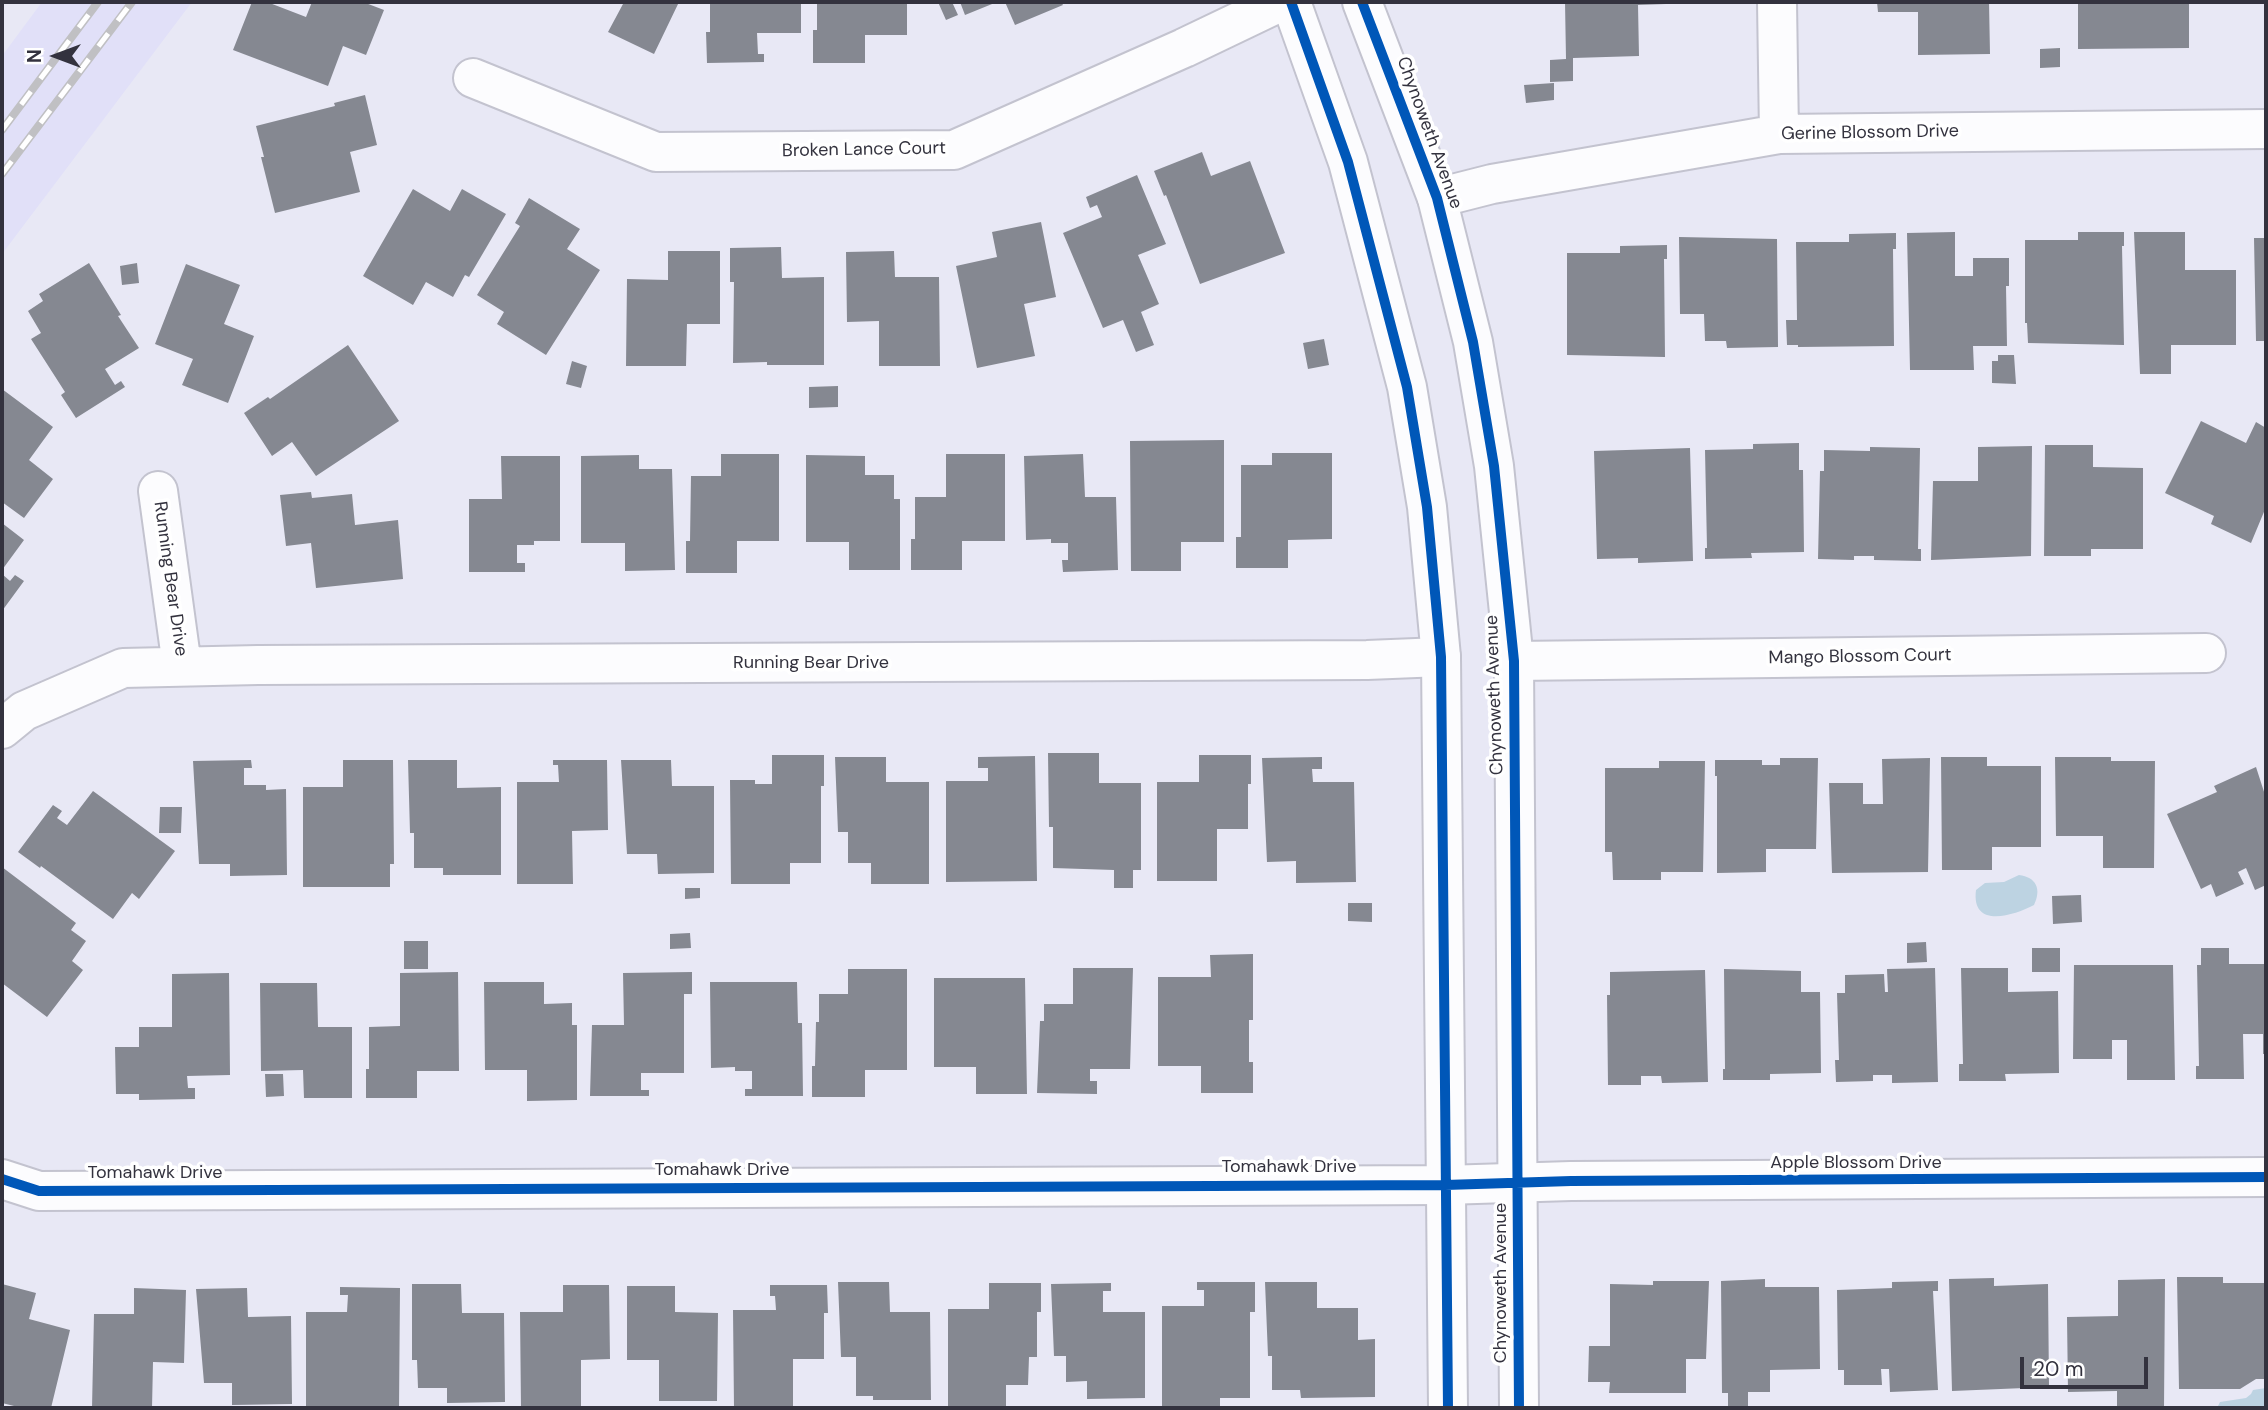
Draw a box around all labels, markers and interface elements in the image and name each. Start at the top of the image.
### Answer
north arrow [21,21,91,91]
text: N [22,49,47,63]
street label: Chynoweth Avenue [1391,54,1467,212]
street label: Gerine Blossom Drive [1781,121,1959,145]
street label: Broken Lance Court [782,138,946,162]
street label: Running Bear Drive [148,500,192,658]
street label: Chynoweth Avenue [1481,615,1509,775]
street label: Mango Blossom Court [1768,645,1952,669]
street label: Running Bear Drive [733,652,889,674]
street label: Apple Blossom Drive [1770,1152,1942,1174]
street label: Tomahawk Drive [1221,1156,1357,1178]
street label: Tomahawk Drive [654,1159,790,1181]
street label: Tomahawk Drive [87,1162,223,1184]
street label: Chynoweth Avenue [1490,1203,1512,1363]
scale bar [2023,1344,2151,1388]
text: 20 m [2033,1355,2084,1383]

